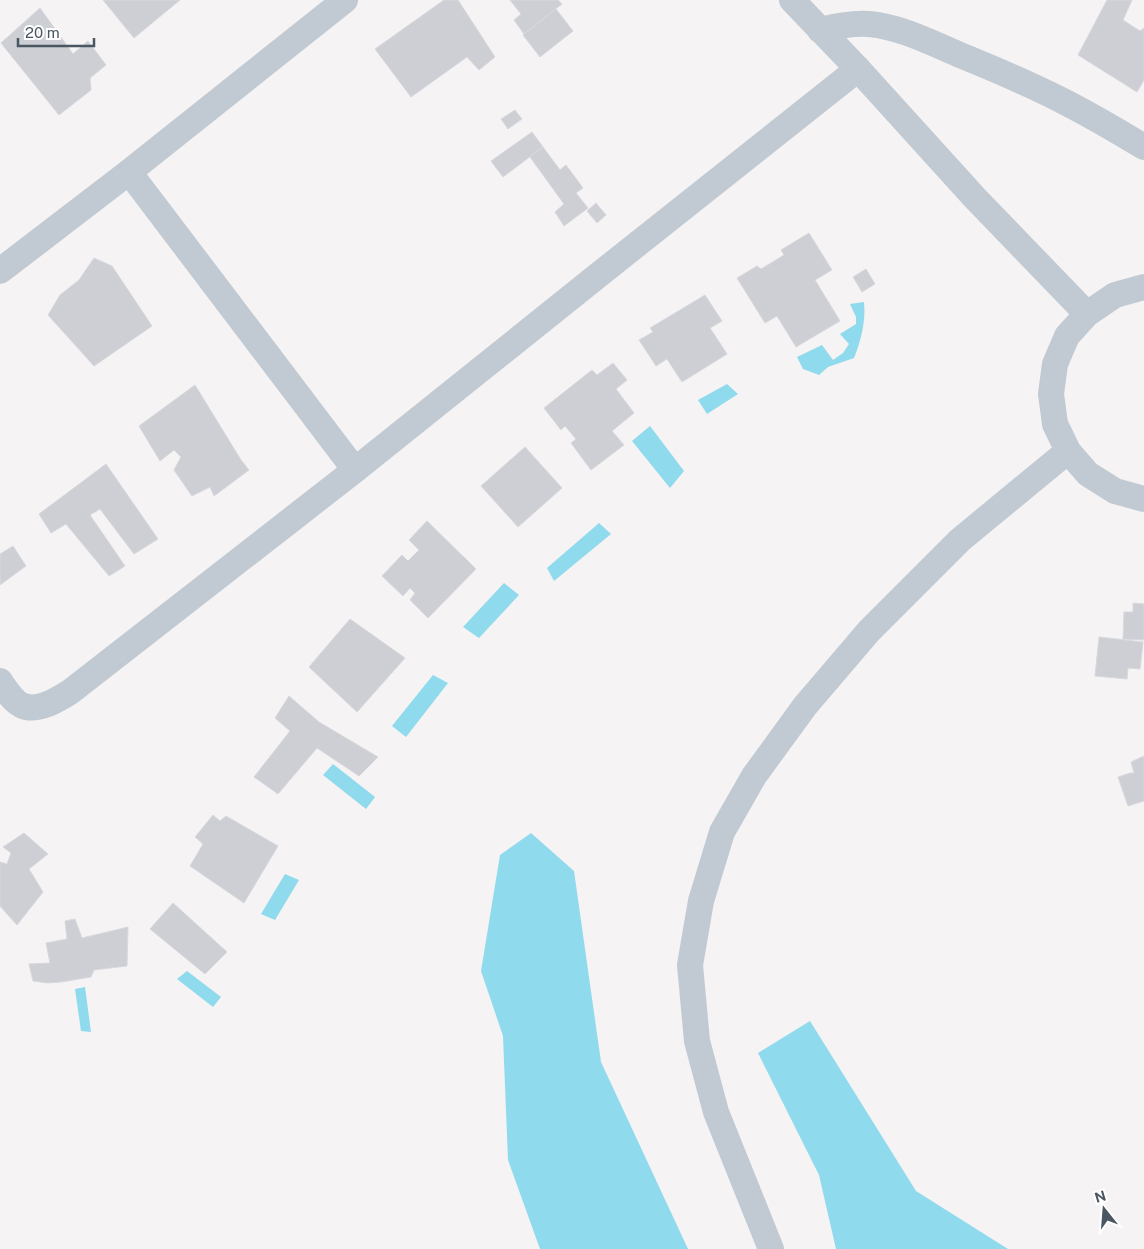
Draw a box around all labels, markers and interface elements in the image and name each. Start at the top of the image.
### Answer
scale bar [18,15,94,47]
text: 20 m [25,24,60,41]
north arrow [1079,1184,1129,1234]
text: N [1093,1187,1108,1206]

